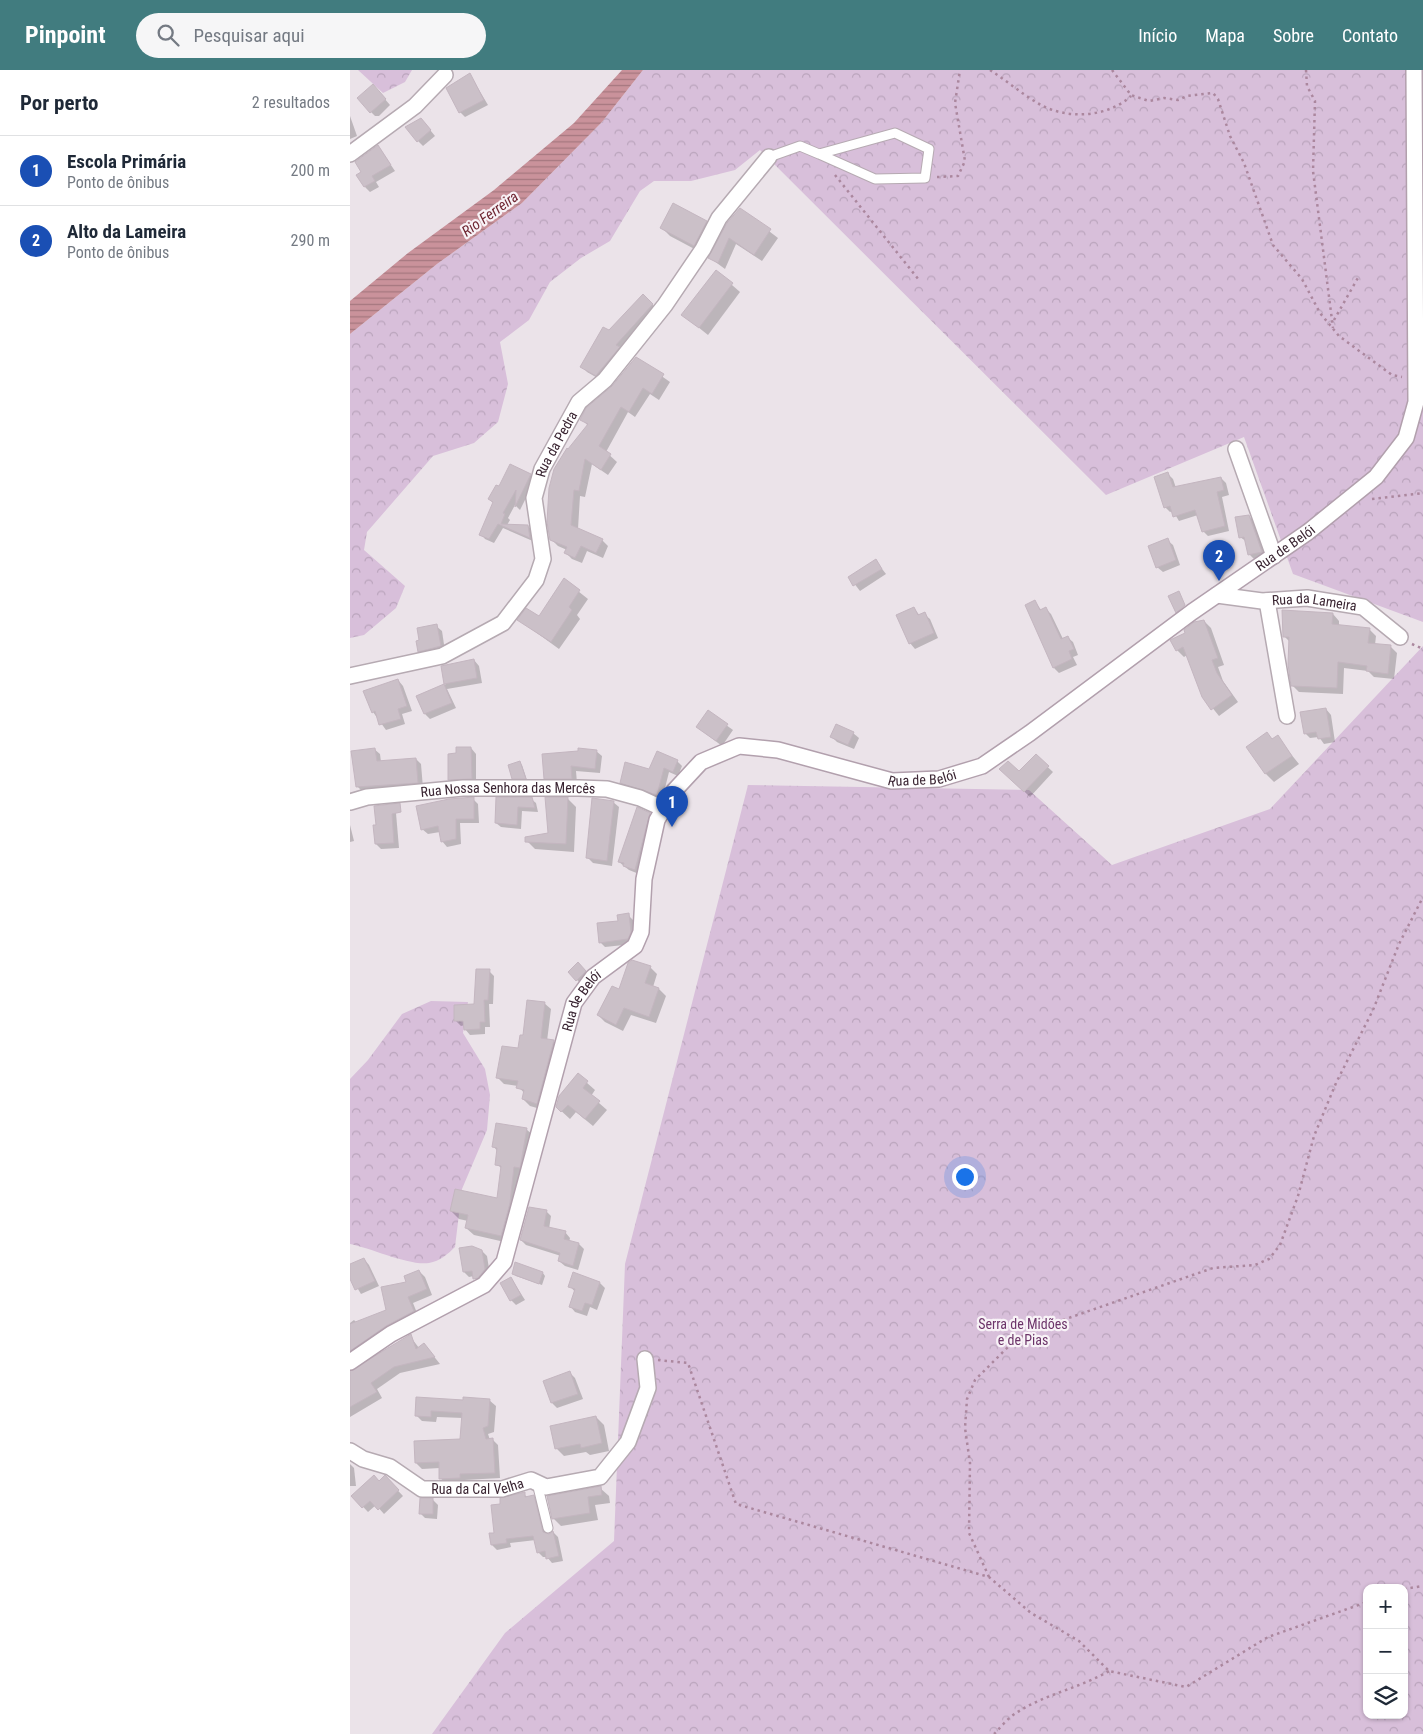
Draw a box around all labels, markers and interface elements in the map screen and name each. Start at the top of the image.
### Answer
search box [136,13,486,58]
text: Pinpoint [25,21,106,49]
icon: search [154,21,182,49]
text: Pesquisar aqui [194,24,305,47]
text: Início [1138,25,1177,46]
text: Mapa [1205,25,1245,46]
text: Sobre [1273,25,1314,46]
text: Contato [1342,25,1398,46]
text: Por perto [20,91,99,115]
text: 2 resultados [252,93,330,112]
text: Escola Primária [67,150,186,173]
text: 1 [32,161,40,180]
text: 200 m [291,161,330,180]
text: Ponto de ônibus [67,173,169,192]
water label: Rio Ferreira [458,187,522,241]
text: Alto da Lameira [67,220,186,243]
text: 2 [32,231,40,250]
text: 290 m [291,231,330,250]
text: Ponto de ônibus [67,243,169,262]
street label: Rua da Pedra [532,408,580,479]
street label: Rua de Belói [1252,522,1318,574]
pin: 2 [1203,540,1235,581]
street label: Rua da Lameira [1271,590,1358,614]
street label: Rua de Belói [886,766,958,790]
street label: Rua Nossa Senhora das Mercês [420,780,596,800]
pin: 1 [656,786,688,827]
street label: Rua de Belói [559,966,604,1033]
your location [952,1164,978,1190]
park label: Serra de Midões e de Pias [978,1316,1068,1348]
street label: Rua da Cal Velha [431,1475,526,1497]
map controls [1363,1584,1408,1719]
button: + [1363,1584,1408,1629]
button: − [1363,1629,1408,1674]
button: layers [1363,1674,1408,1719]

